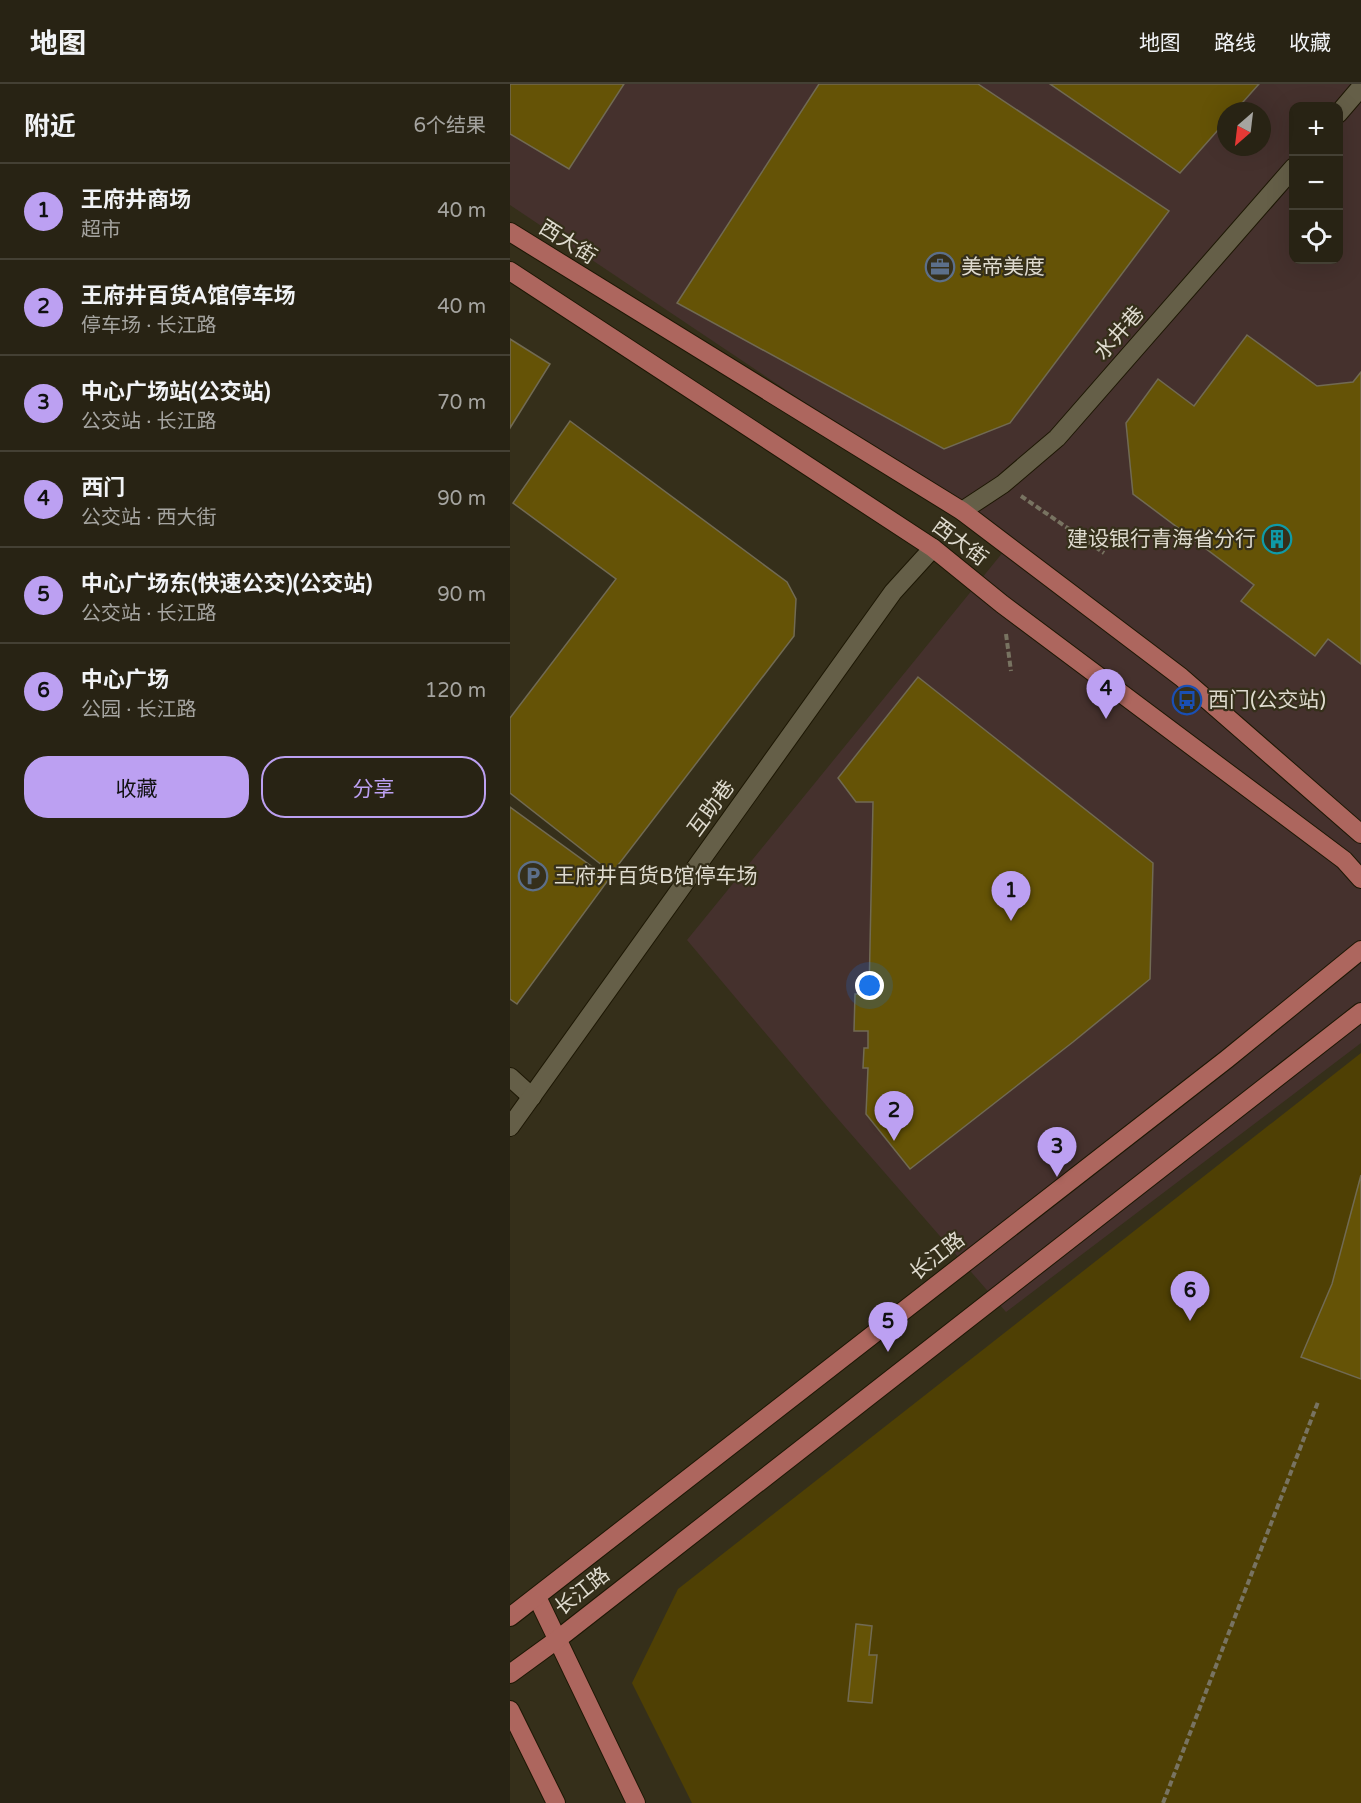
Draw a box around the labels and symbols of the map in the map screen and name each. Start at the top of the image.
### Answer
north arrow [1217,102,1271,156]
street label: 西大街 [534,215,601,270]
office icon: 美帝美度 [924,251,956,283]
place label: 美帝美度 [961,255,1045,280]
street label: 水井巷 [1089,301,1149,365]
street label: 西大街 [927,513,992,571]
building icon: 建设银行青海省分行 [1261,523,1293,555]
place label: 建设银行青海省分行 [1067,527,1256,552]
pin: 4 [1086,670,1126,719]
bus stop icon: 西门(公交站) [1171,684,1203,716]
place label: 西门(公交站) [1208,688,1326,713]
street label: 互助巷 [683,775,740,841]
parking icon: 王府井百货B馆停车场 [517,860,549,892]
place label: 王府井百货B馆停车场 [554,864,758,889]
pin: 1 [992,872,1030,921]
your location [855,971,884,1000]
pin: 2 [874,1092,914,1141]
pin: 3 [1038,1128,1076,1177]
street label: 长江路 [905,1227,970,1286]
pin: 6 [1170,1272,1210,1321]
pin: 5 [868,1302,908,1352]
street label: 长江路 [550,1562,615,1621]

